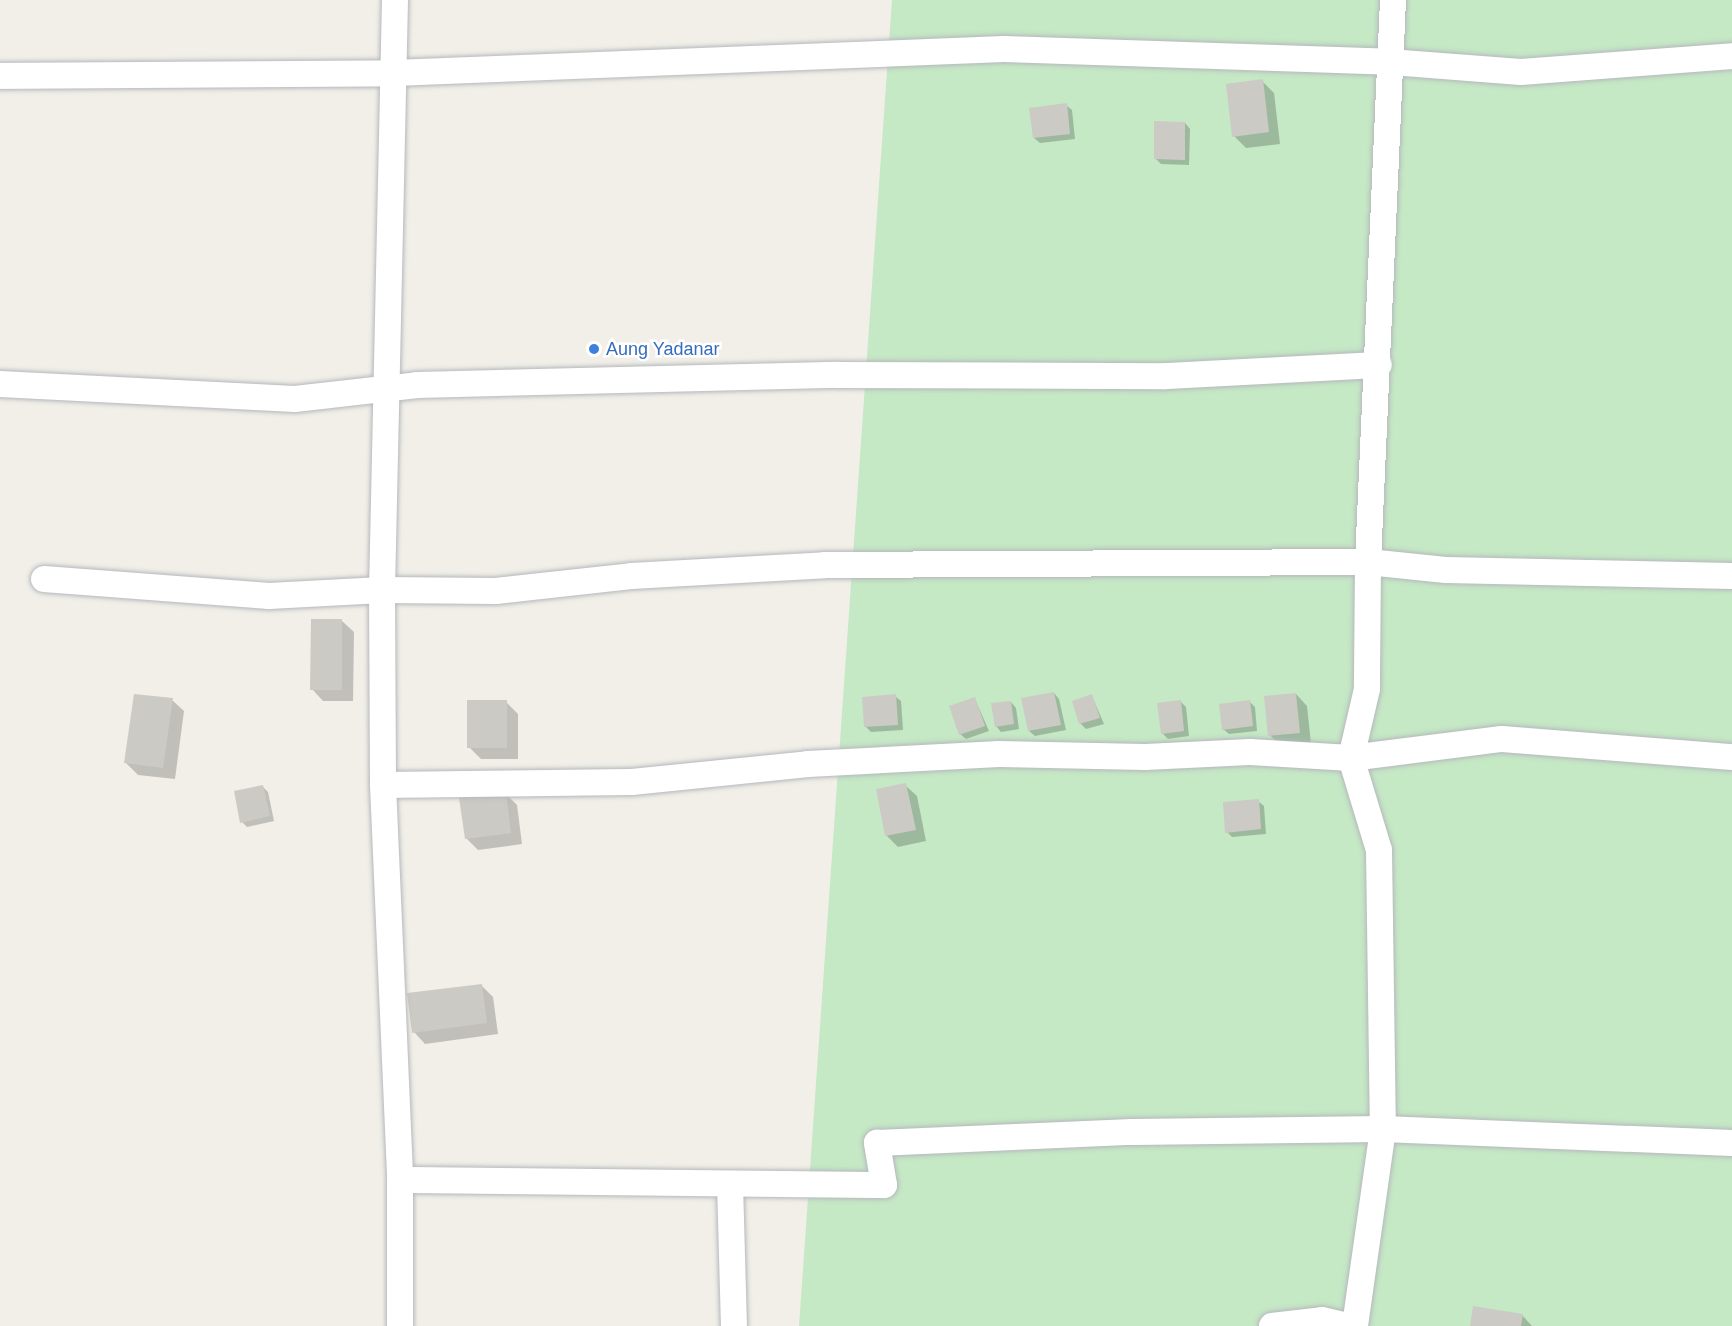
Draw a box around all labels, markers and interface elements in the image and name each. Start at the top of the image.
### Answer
place label: Aung Yadanar [606,338,720,360]
marker: Aung Yadanar [587,342,601,356]

